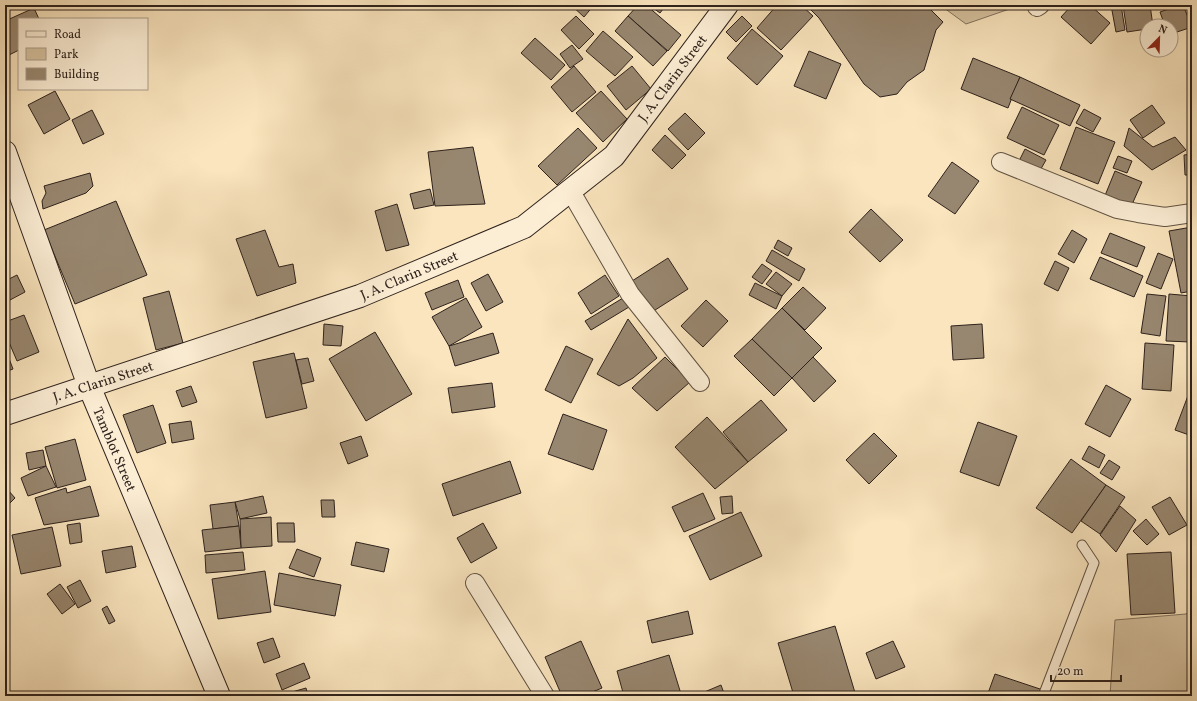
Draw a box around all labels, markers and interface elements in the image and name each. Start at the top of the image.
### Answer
legend [18,18,148,90]
north arrow [1139,18,1179,58]
text: N [1156,22,1169,39]
text: Road [54,27,81,43]
street label: J. A. Clarin Street [634,31,712,126]
text: Park [54,47,79,63]
text: Building [54,67,99,83]
street label: J. A. Clarin Street [358,247,461,306]
street label: J. A. Clarin Street [51,357,156,408]
street label: Tamblot Street [87,404,140,495]
scale bar [1051,657,1121,683]
text: 20 m [1057,664,1084,680]

